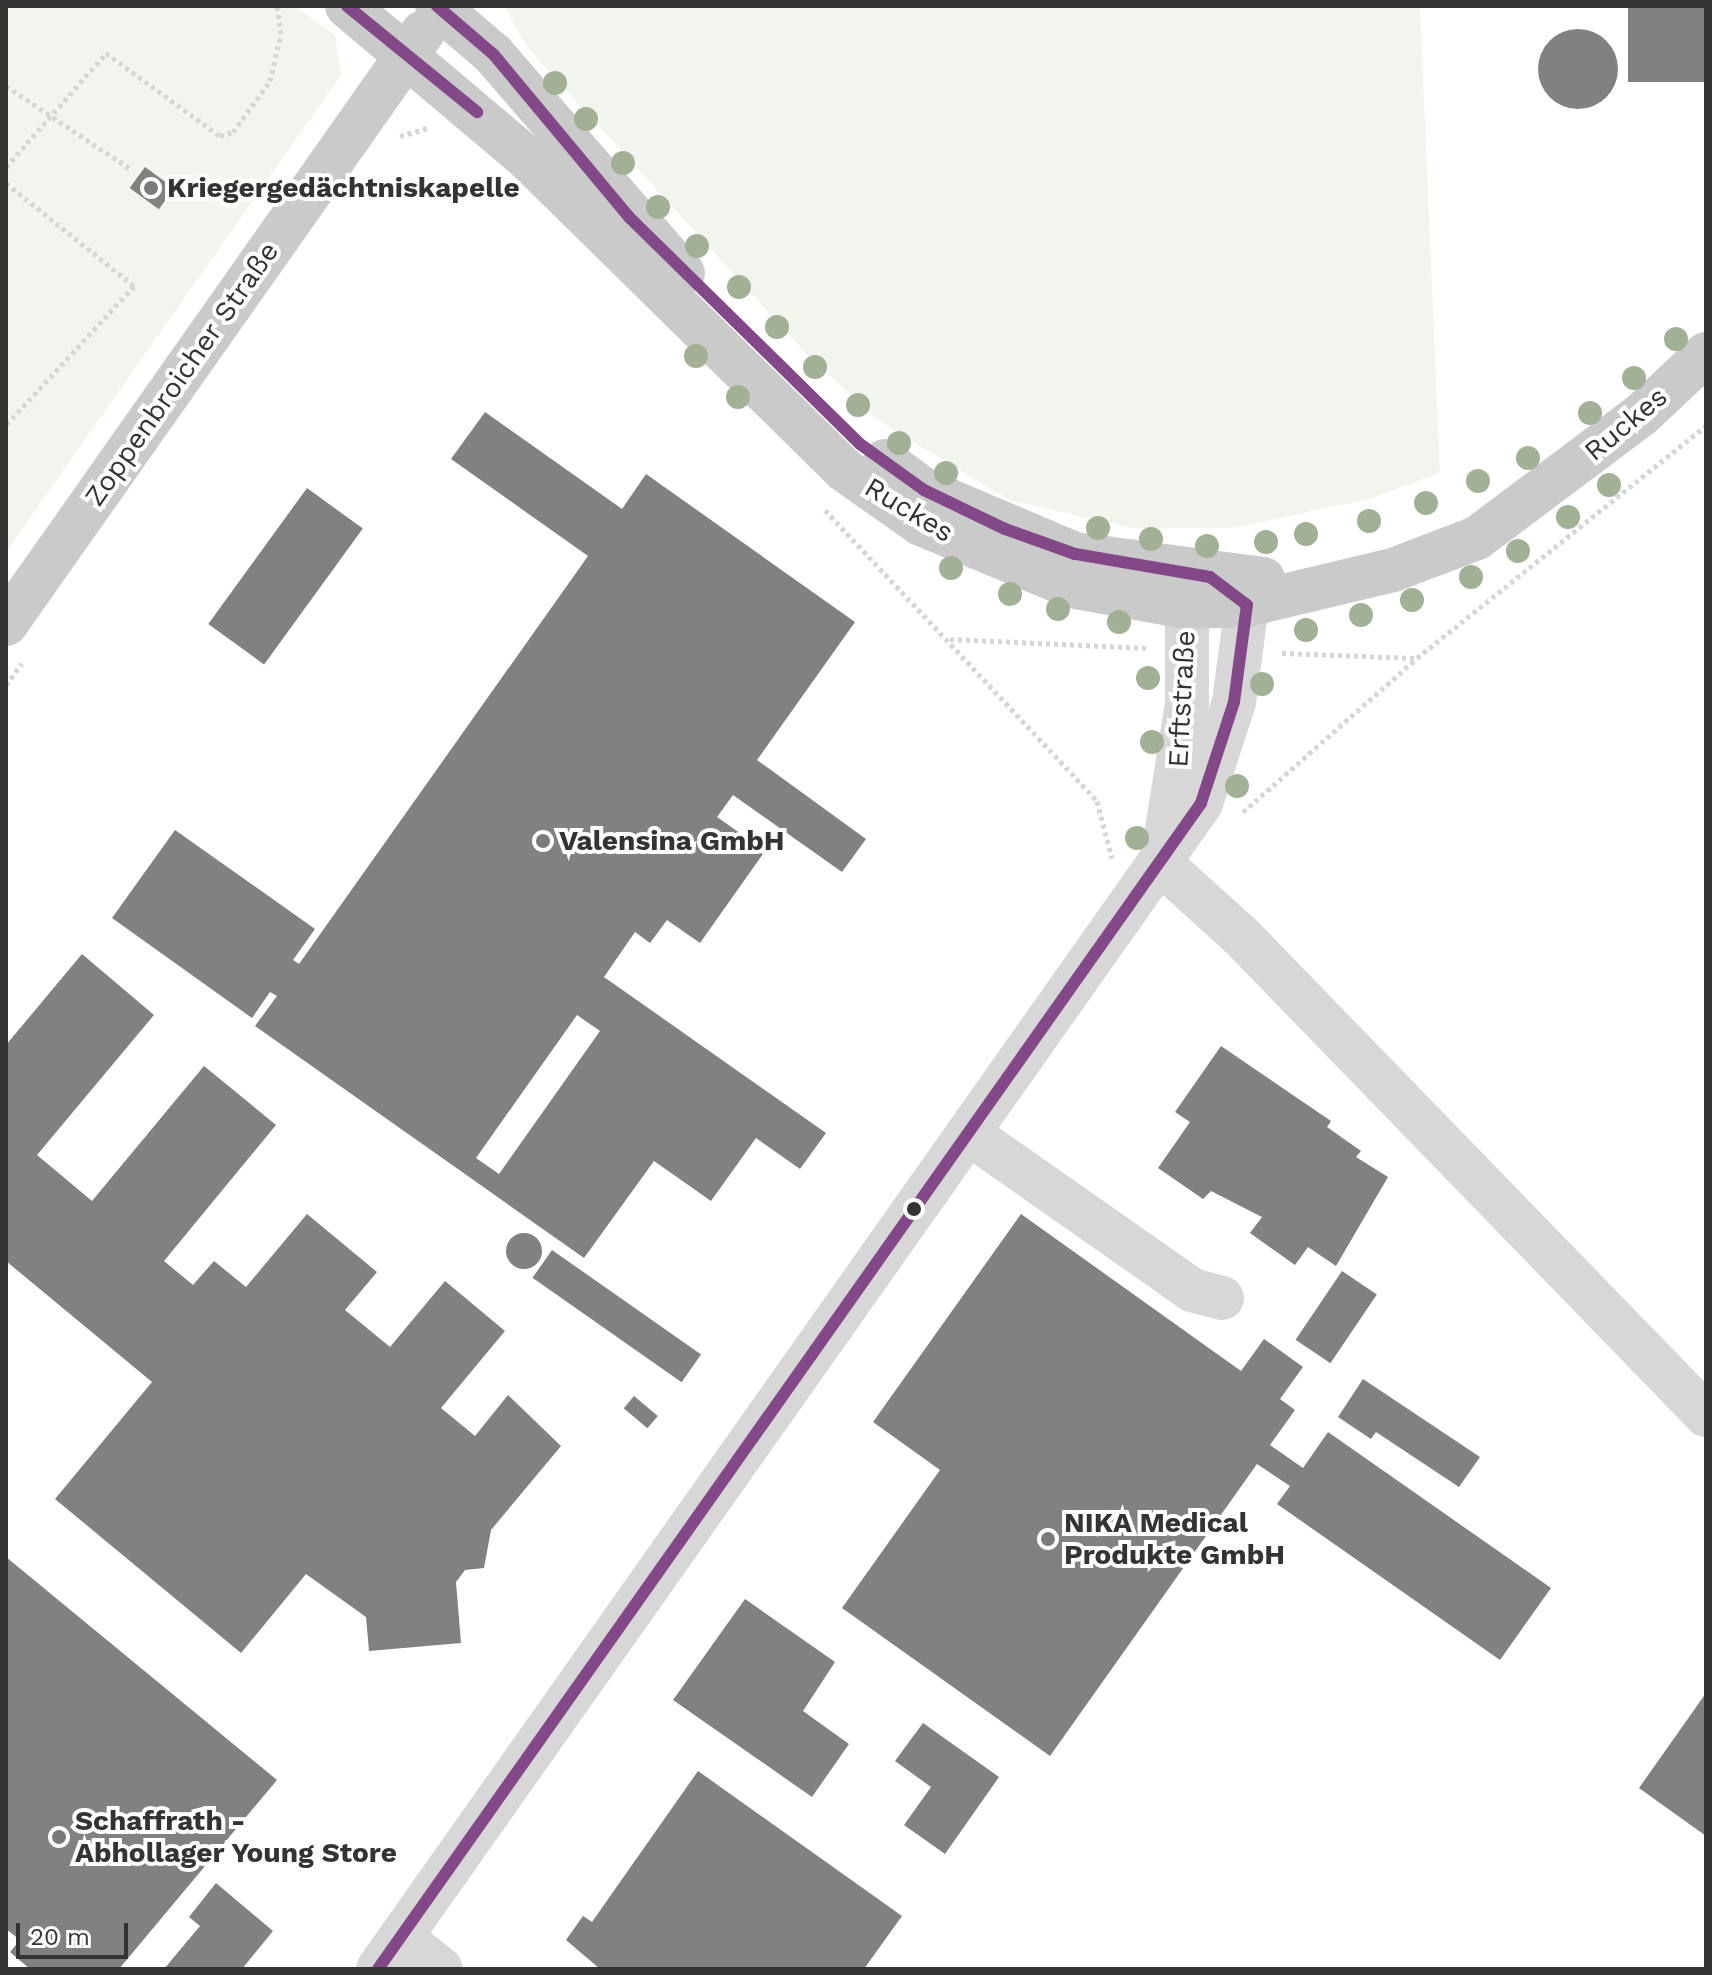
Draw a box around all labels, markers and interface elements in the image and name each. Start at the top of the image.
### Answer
place label: Kriegergedächtniskapelle [167,171,520,205]
marker: Kriegergedächtniskapelle [142,179,160,197]
street label: Zoppenbroicher Straße [78,235,286,513]
street label: Ruckes [1578,380,1674,468]
street label: Ruckes [859,470,959,550]
street label: Erftstraße [1162,630,1202,768]
place label: Valensina GmbH [559,824,785,858]
marker: Valensina GmbH [534,832,552,850]
unlabelled marker [906,1201,922,1217]
place label: NIKA Medical Produkte GmbH [1064,1506,1285,1572]
marker: NIKA Medical Produkte GmbH [1039,1530,1057,1548]
place label: Schaffrath - Abhollager Young Store [75,1804,398,1870]
marker: Schaffrath - Abhollager Young Store [50,1828,68,1846]
scale bar [20,1907,132,1957]
text: 20 m [30,1923,90,1951]

